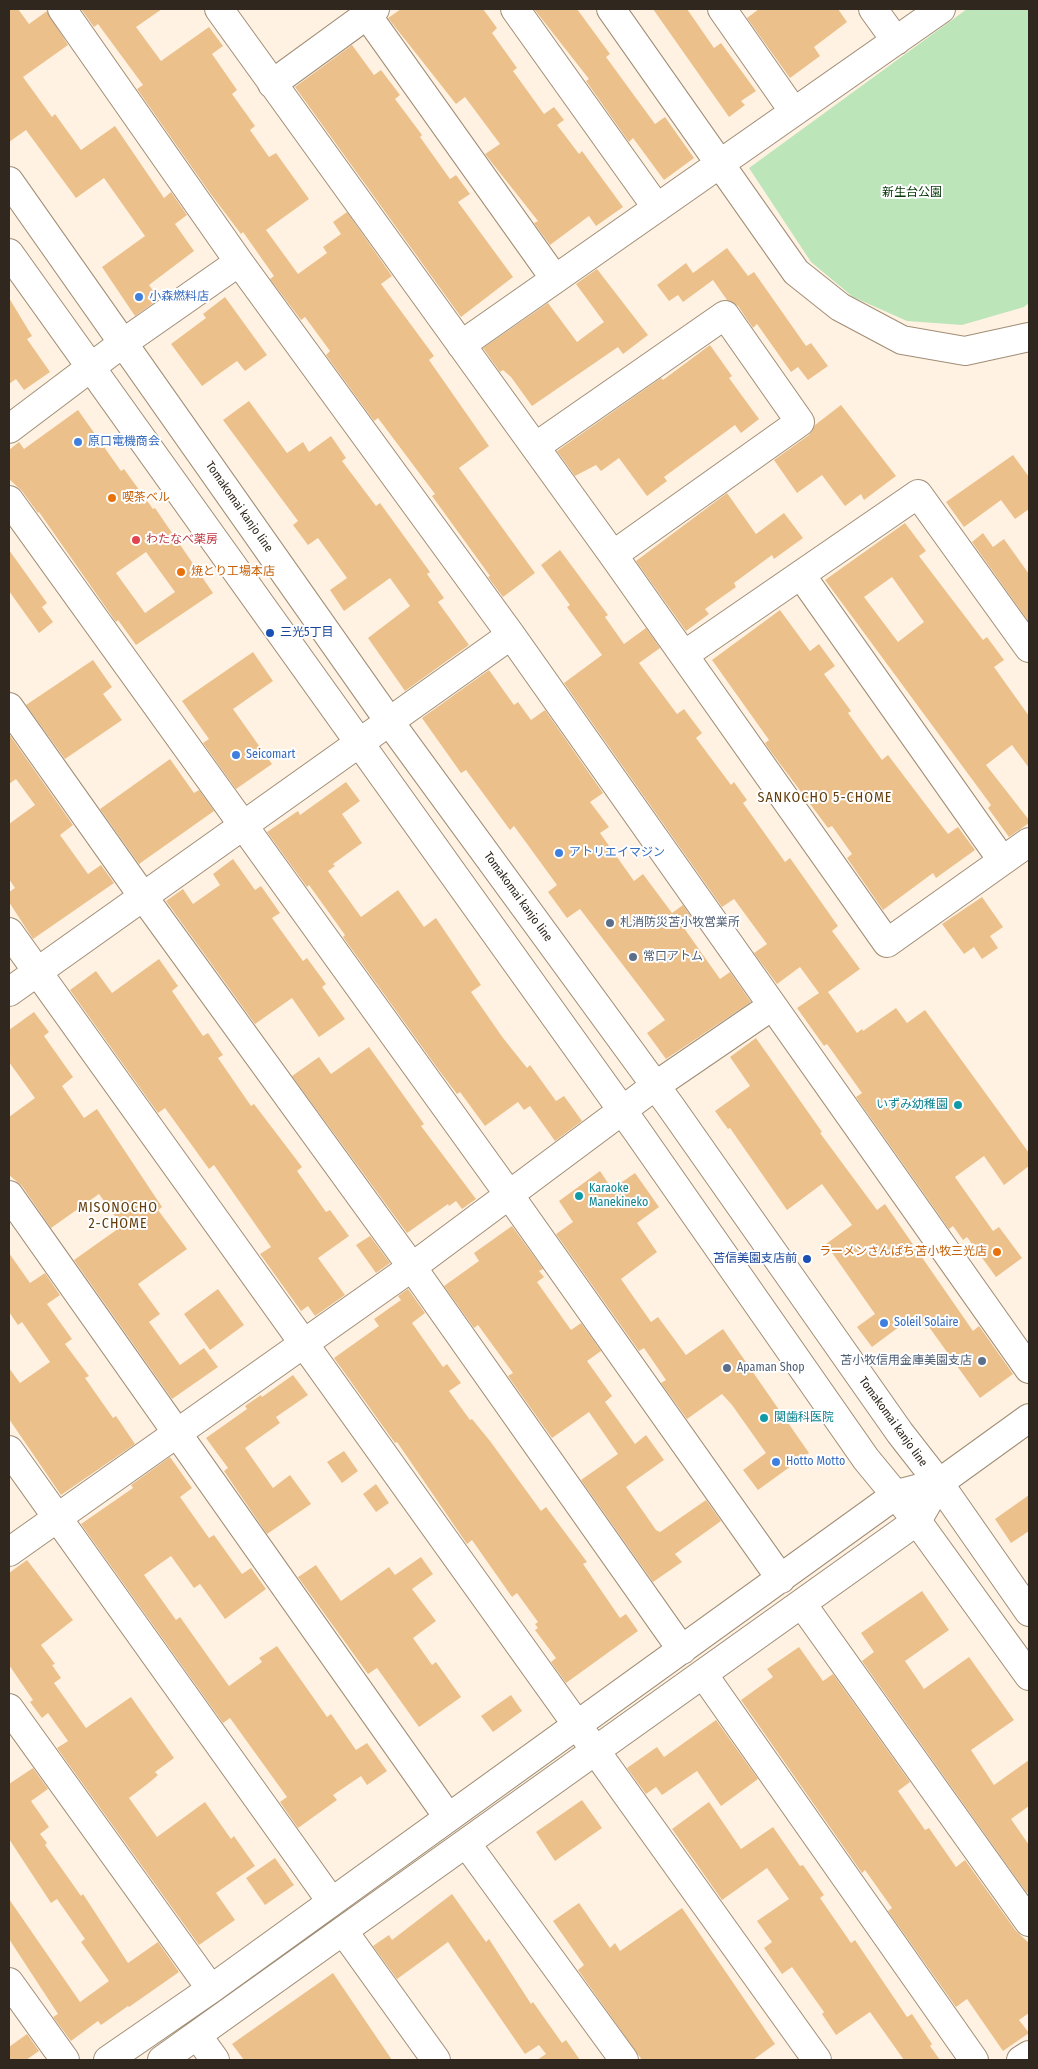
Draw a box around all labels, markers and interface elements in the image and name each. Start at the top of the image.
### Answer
park label: 新生台公園 [882,186,942,200]
place label: 小森燃料店 [149,290,209,304]
marker: 小森燃料店 [133,291,145,303]
place label: 原口電機商会 [88,435,160,449]
marker: 原口電機商会 [72,436,84,448]
street label: Tomakomai kanjo line [202,459,276,555]
place label: 喫茶ベル [122,491,170,505]
marker: 喫茶ベル [106,492,118,504]
place label: わたなべ薬房 [146,533,218,547]
marker: わたなべ薬房 [130,534,142,546]
place label: 焼とり工場本店 [191,565,275,579]
marker: 焼とり工場本店 [175,566,187,578]
place label: 三光5丁目 [280,626,334,640]
marker: 三光5丁目 [264,627,276,639]
place label: Seicomart [246,748,295,762]
marker: Seicomart [230,749,242,761]
district label: SANKOCHO 5-CHOME [756,790,894,806]
place label: アトリエイマジン [569,846,665,860]
marker: アトリエイマジン [553,847,565,859]
street label: Tomakomai kanjo line [481,849,555,945]
place label: 札消防災苫小牧営業所 [620,916,740,930]
marker: 札消防災苫小牧営業所 [604,917,616,929]
place label: 常口アトム [643,950,703,964]
marker: 常口アトム [627,951,639,963]
place label: いずみ幼稚園 [876,1098,948,1112]
marker: いずみ幼稚園 [952,1099,964,1111]
place label: Karaoke Manekineko [589,1182,648,1210]
marker: Karaoke Manekineko [573,1190,585,1202]
district label: MISONOCHO 2-CHOME [77,1200,159,1232]
place label: ラーメンさんぱち苫小牧三光店 [819,1245,987,1259]
marker: ラーメンさんぱち苫小牧三光店 [991,1246,1003,1258]
place label: 苫信美園支店前 [713,1252,797,1266]
marker: 苫信美園支店前 [801,1253,813,1265]
place label: Soleil Solaire [894,1316,958,1330]
marker: Soleil Solaire [878,1317,890,1329]
place label: 苫小牧信用金庫美園支店 [840,1354,972,1368]
marker: 苫小牧信用金庫美園支店 [976,1355,988,1367]
place label: Apaman Shop [737,1361,805,1375]
marker: Apaman Shop [721,1362,733,1374]
street label: Tomakomai kanjo line [856,1374,930,1470]
place label: 関歯科医院 [774,1411,834,1425]
marker: 関歯科医院 [758,1412,770,1424]
place label: Hotto Motto [786,1455,845,1469]
marker: Hotto Motto [770,1456,782,1468]

